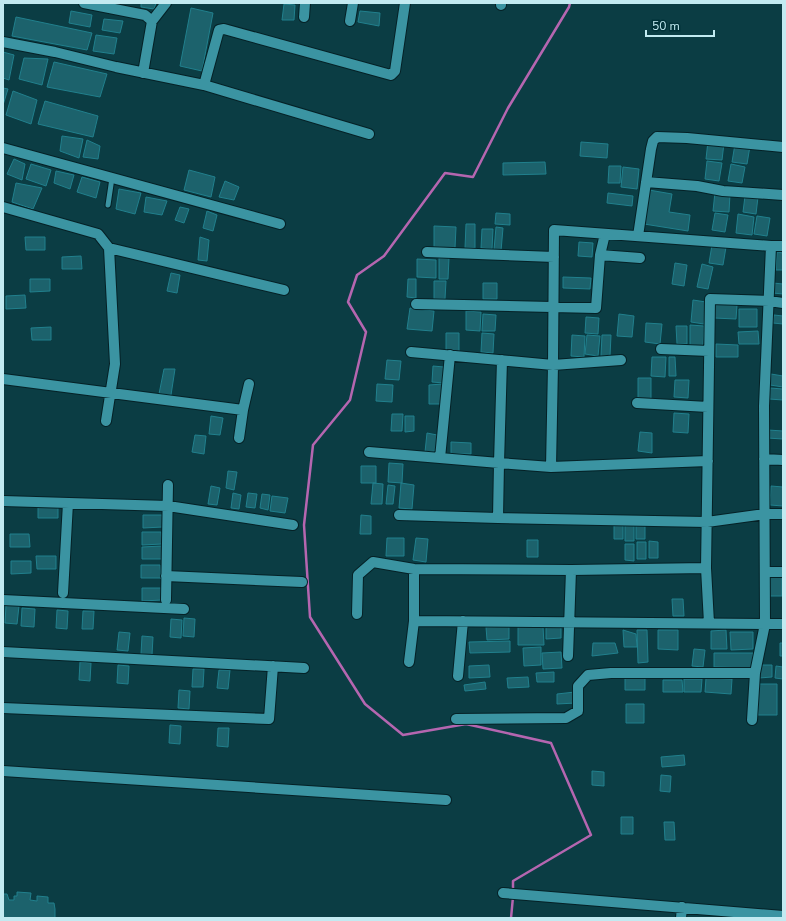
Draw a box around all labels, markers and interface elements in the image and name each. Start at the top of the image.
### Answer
scale bar [646,12,714,38]
text: 50 m [652,18,680,34]

